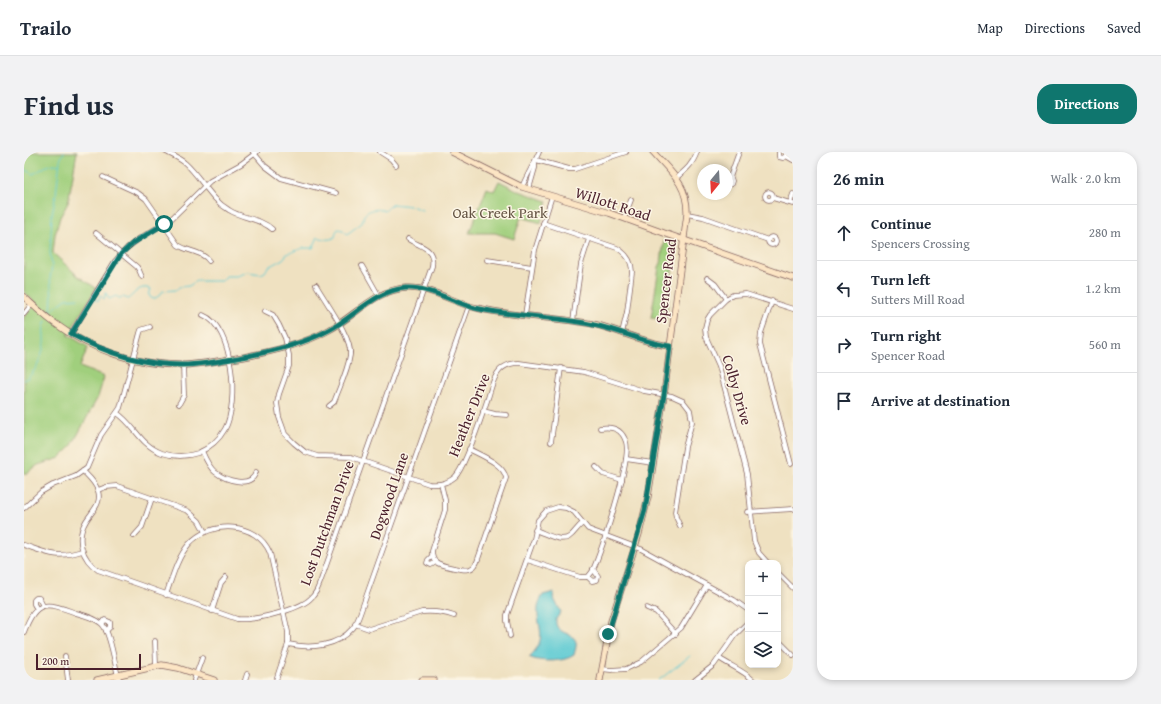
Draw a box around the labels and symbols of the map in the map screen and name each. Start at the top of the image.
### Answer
north arrow [697,164,733,200]
street label: Willott Road [573,181,654,226]
park label: Oak Creek Park [452,202,548,223]
route start [155,215,173,233]
street label: Spencer Road [650,237,681,325]
street label: Colby Drive [717,352,758,427]
street label: Heather Drive [442,370,495,460]
street label: Dogwood Lane [364,449,413,542]
street label: Lost Dutchman Drive [294,457,359,588]
route end [599,625,617,643]
scale bar [36,652,141,671]

